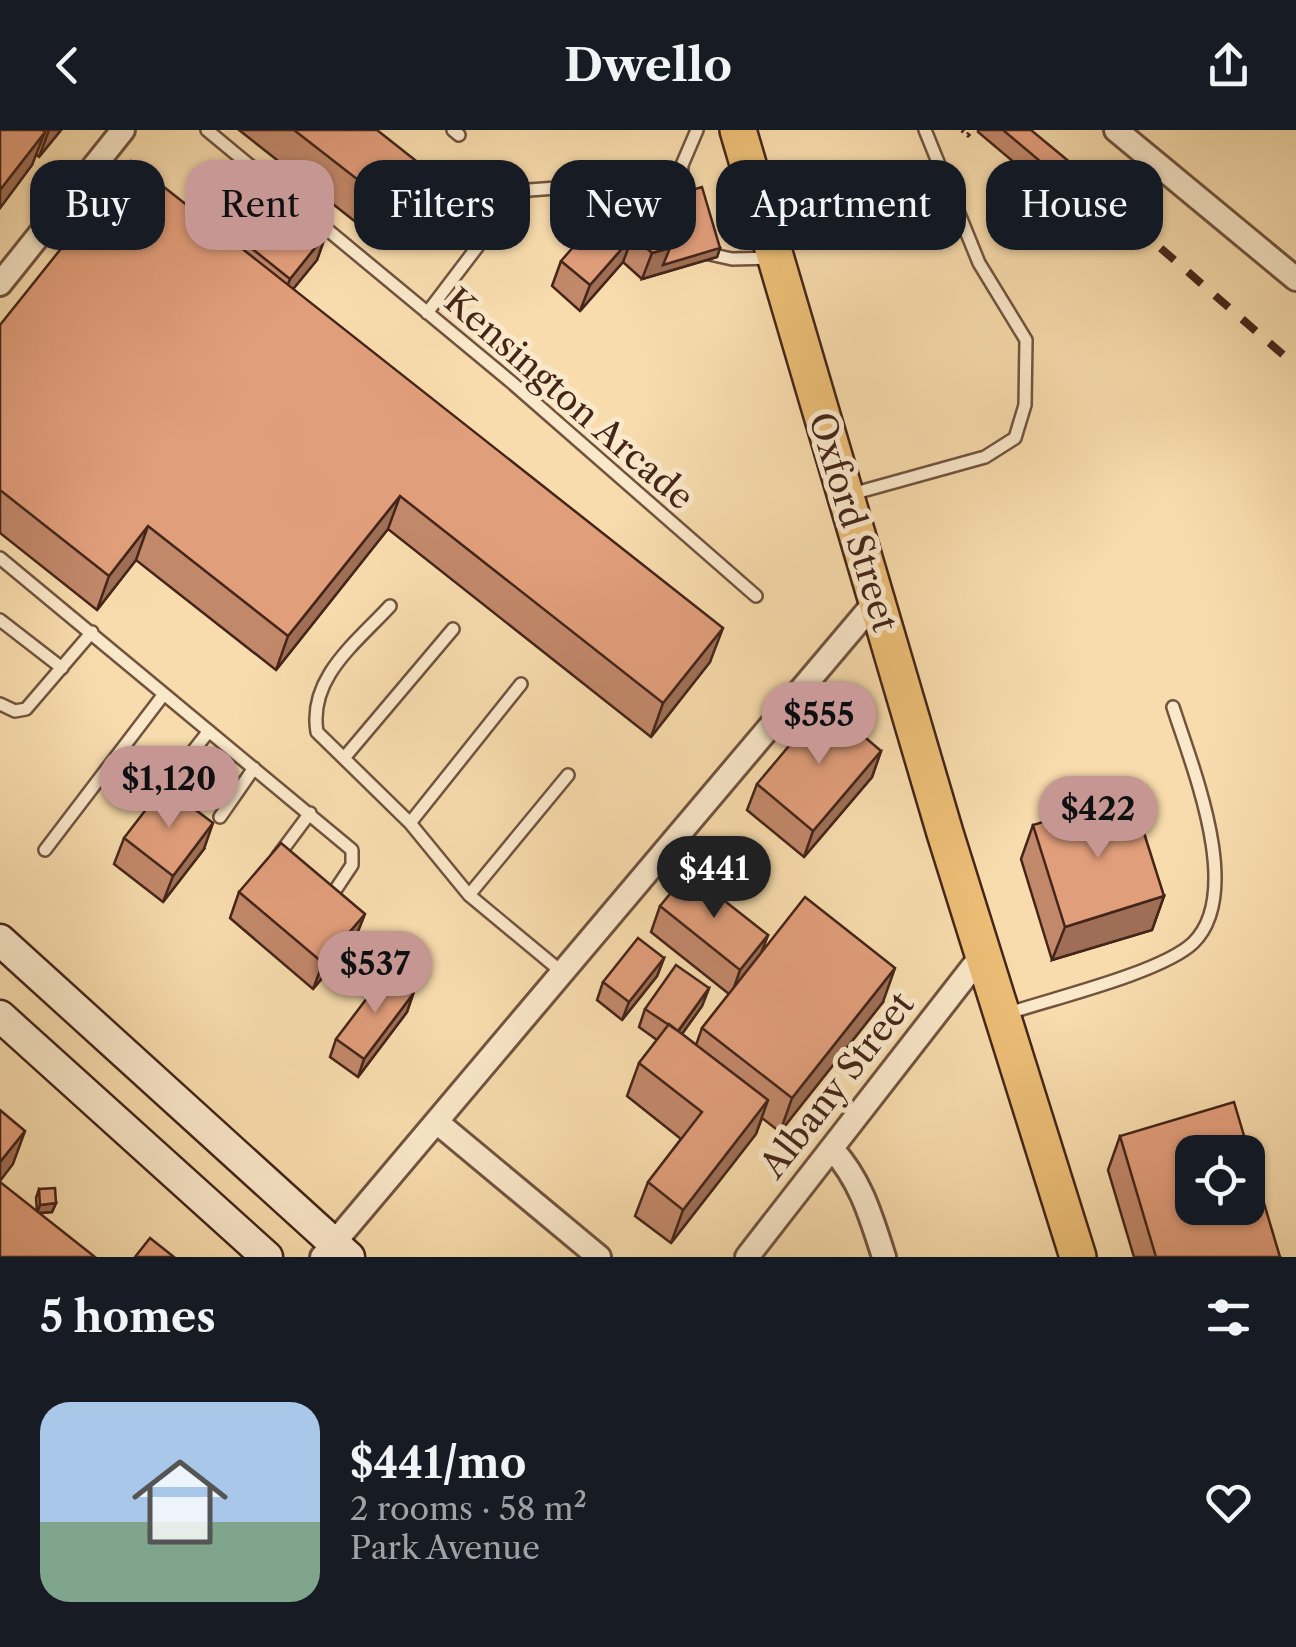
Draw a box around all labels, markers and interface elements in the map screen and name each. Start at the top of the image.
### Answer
text: Dwello [564,37,732,93]
icon: back [40,38,95,93]
icon: share [1201,38,1256,93]
chip: Buy [30,160,165,250]
chip: Rent [185,160,334,250]
chip: Filters [354,160,530,250]
chip: New [550,160,696,250]
chip: Apartment [716,160,966,250]
chip: House [986,160,1163,250]
street label: Kensington Arcade [436,279,703,518]
street label: Oxford Street [800,407,907,637]
pin: $555 [760,682,878,767]
text: $555 [784,695,854,734]
pin: $1,120 [88,746,250,831]
text: $1,120 [122,759,216,798]
pin: $422 [1039,776,1157,861]
text: $422 [1061,789,1135,828]
pin: $441 [655,836,773,921]
text: $441 [679,849,749,888]
pin: $537 [316,931,434,1016]
text: $537 [340,944,410,983]
street label: Albany Street [750,983,923,1187]
map controls [1175,1135,1265,1225]
button: locate [1175,1135,1265,1225]
icon: filters [1201,1290,1256,1345]
text: 5 homes [40,1291,216,1343]
text: $441/mo [350,1437,526,1489]
icon: home [120,1442,240,1562]
icon: heart [1201,1475,1256,1530]
text: 2 rooms · 58 m² [350,1489,587,1528]
text: Park Avenue [350,1528,540,1567]

